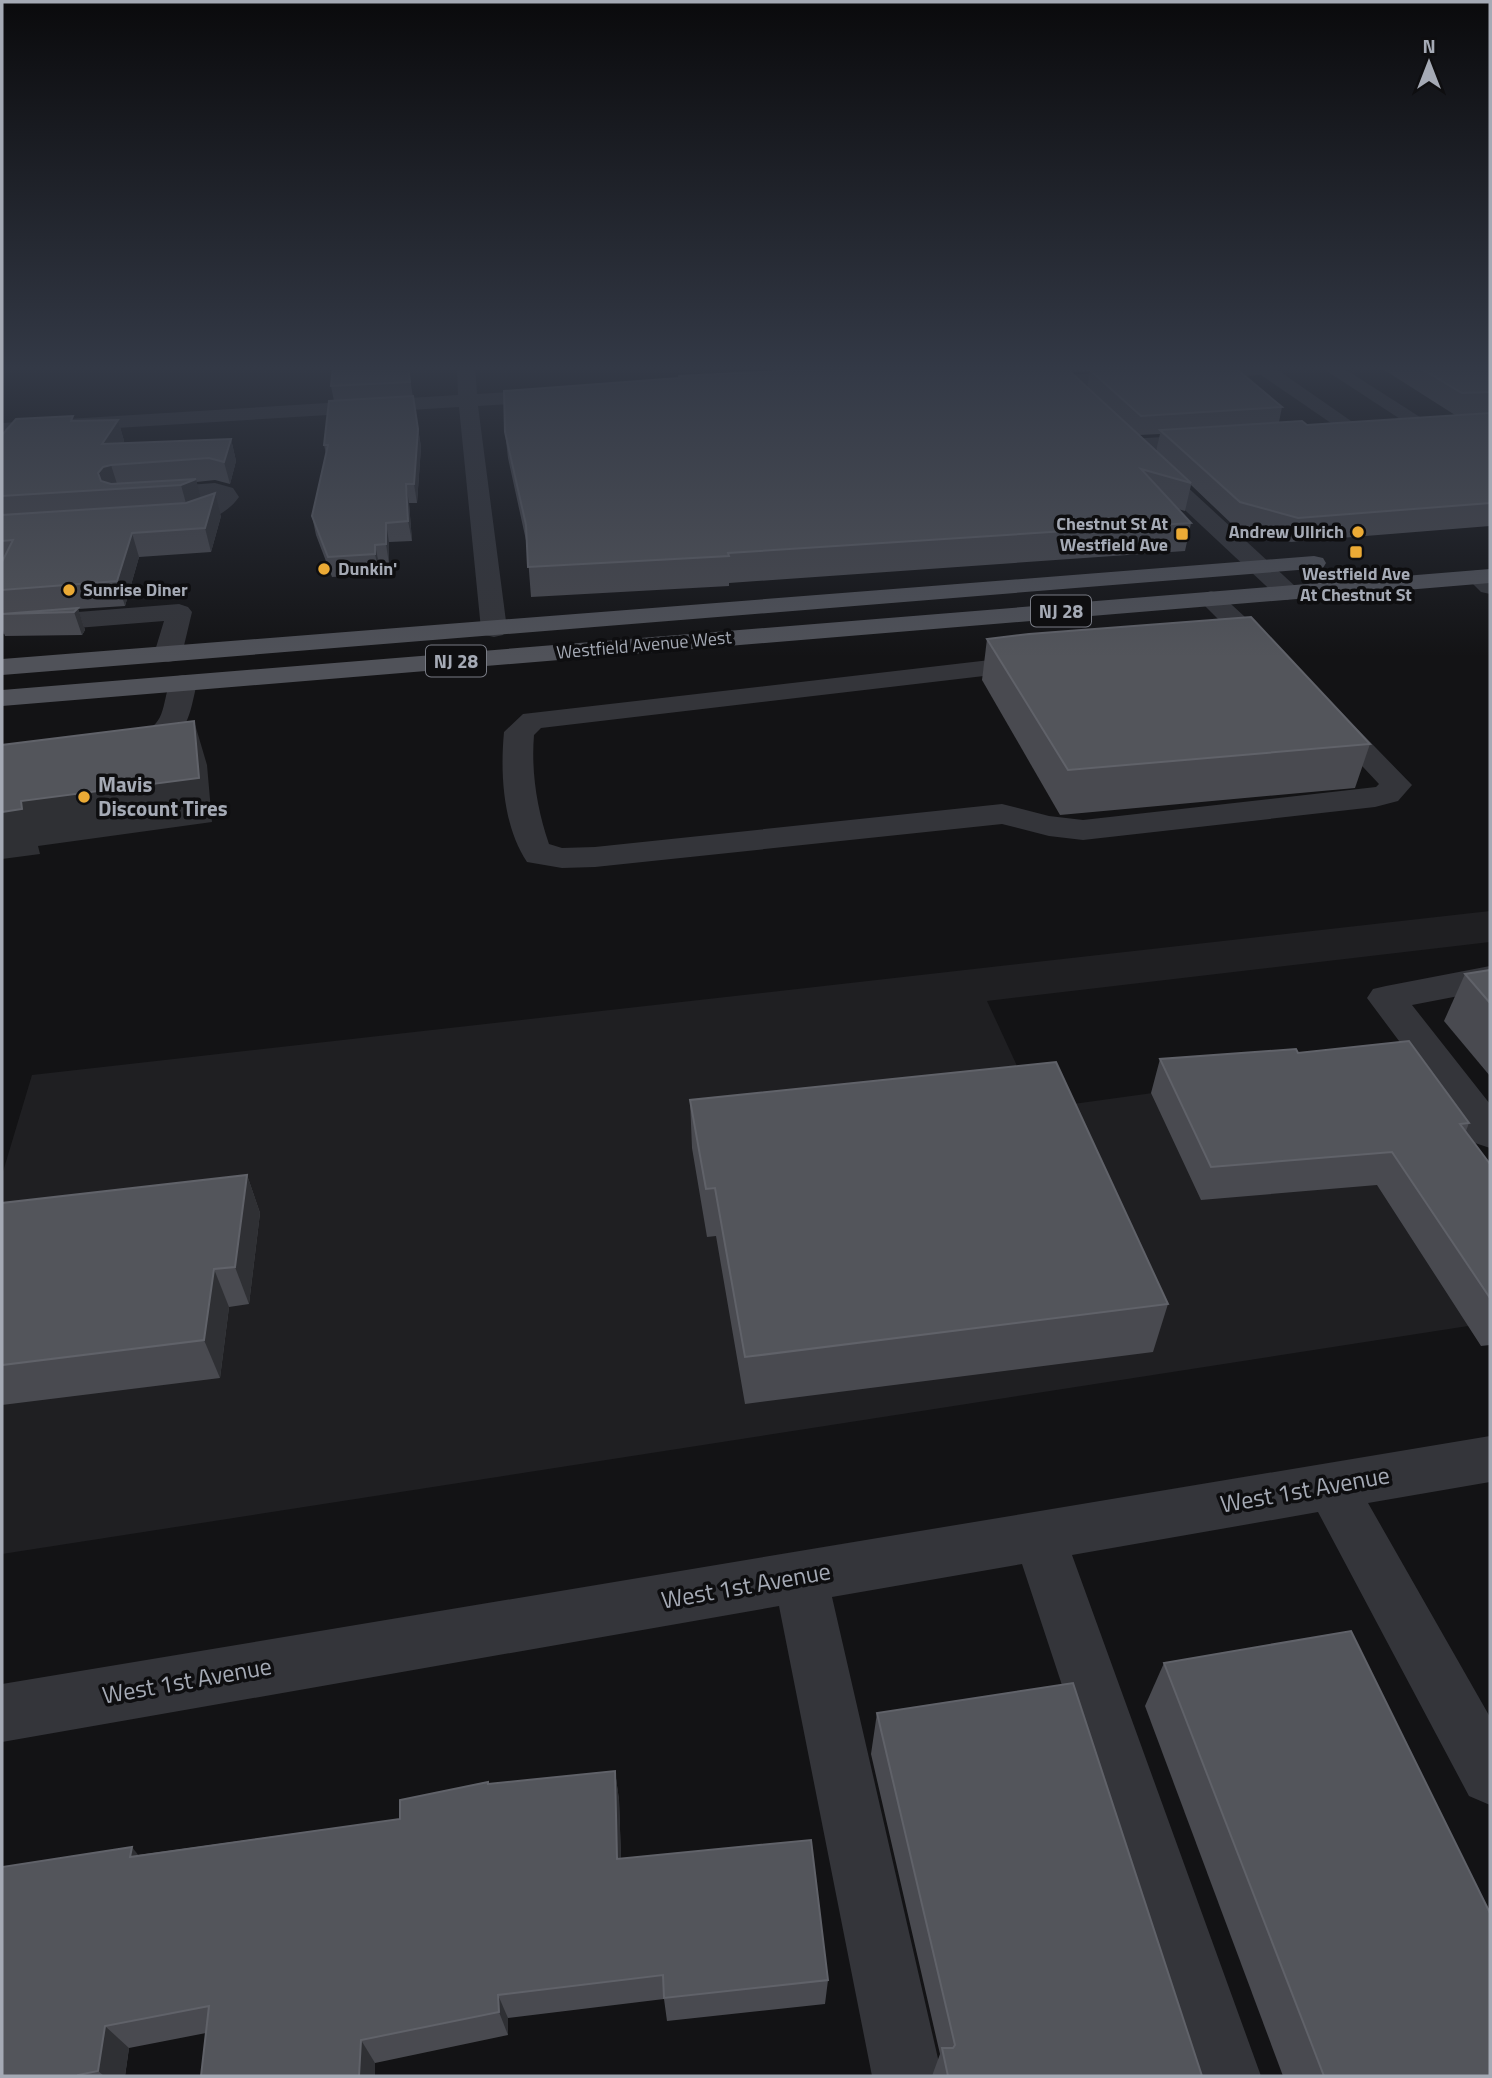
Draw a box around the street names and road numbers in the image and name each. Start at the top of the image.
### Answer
road number: NJ 28 [1031,596,1091,626]
street label: Westfield Avenue West [555,623,733,666]
road number: NJ 28 [426,646,486,676]
street label: West 1st Avenue [1217,1456,1392,1522]
street label: West 1st Avenue [658,1552,833,1618]
street label: West 1st Avenue [99,1647,274,1713]

